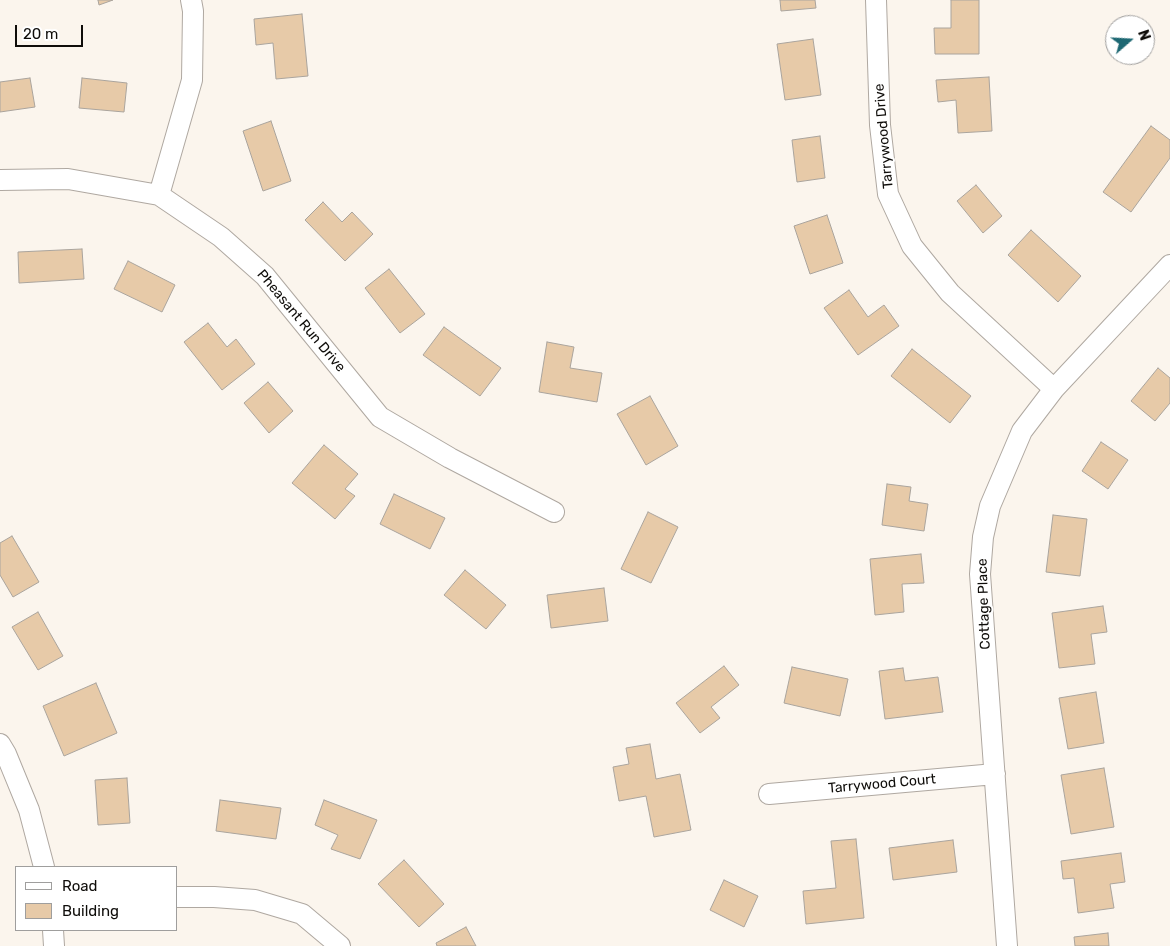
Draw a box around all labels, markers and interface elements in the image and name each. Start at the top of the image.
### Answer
scale bar [18,15,85,47]
north arrow [1105,15,1155,65]
text: 20 m [23,25,58,43]
text: N [1134,28,1153,43]
street label: Tarrywood Drive [871,83,897,189]
street label: Pheasant Run Drive [253,266,349,376]
street label: Cottage Place [974,558,994,650]
street label: Tarrywood Court [827,771,937,797]
legend [15,866,178,931]
text: Road [62,877,98,895]
text: Building [62,902,119,920]

